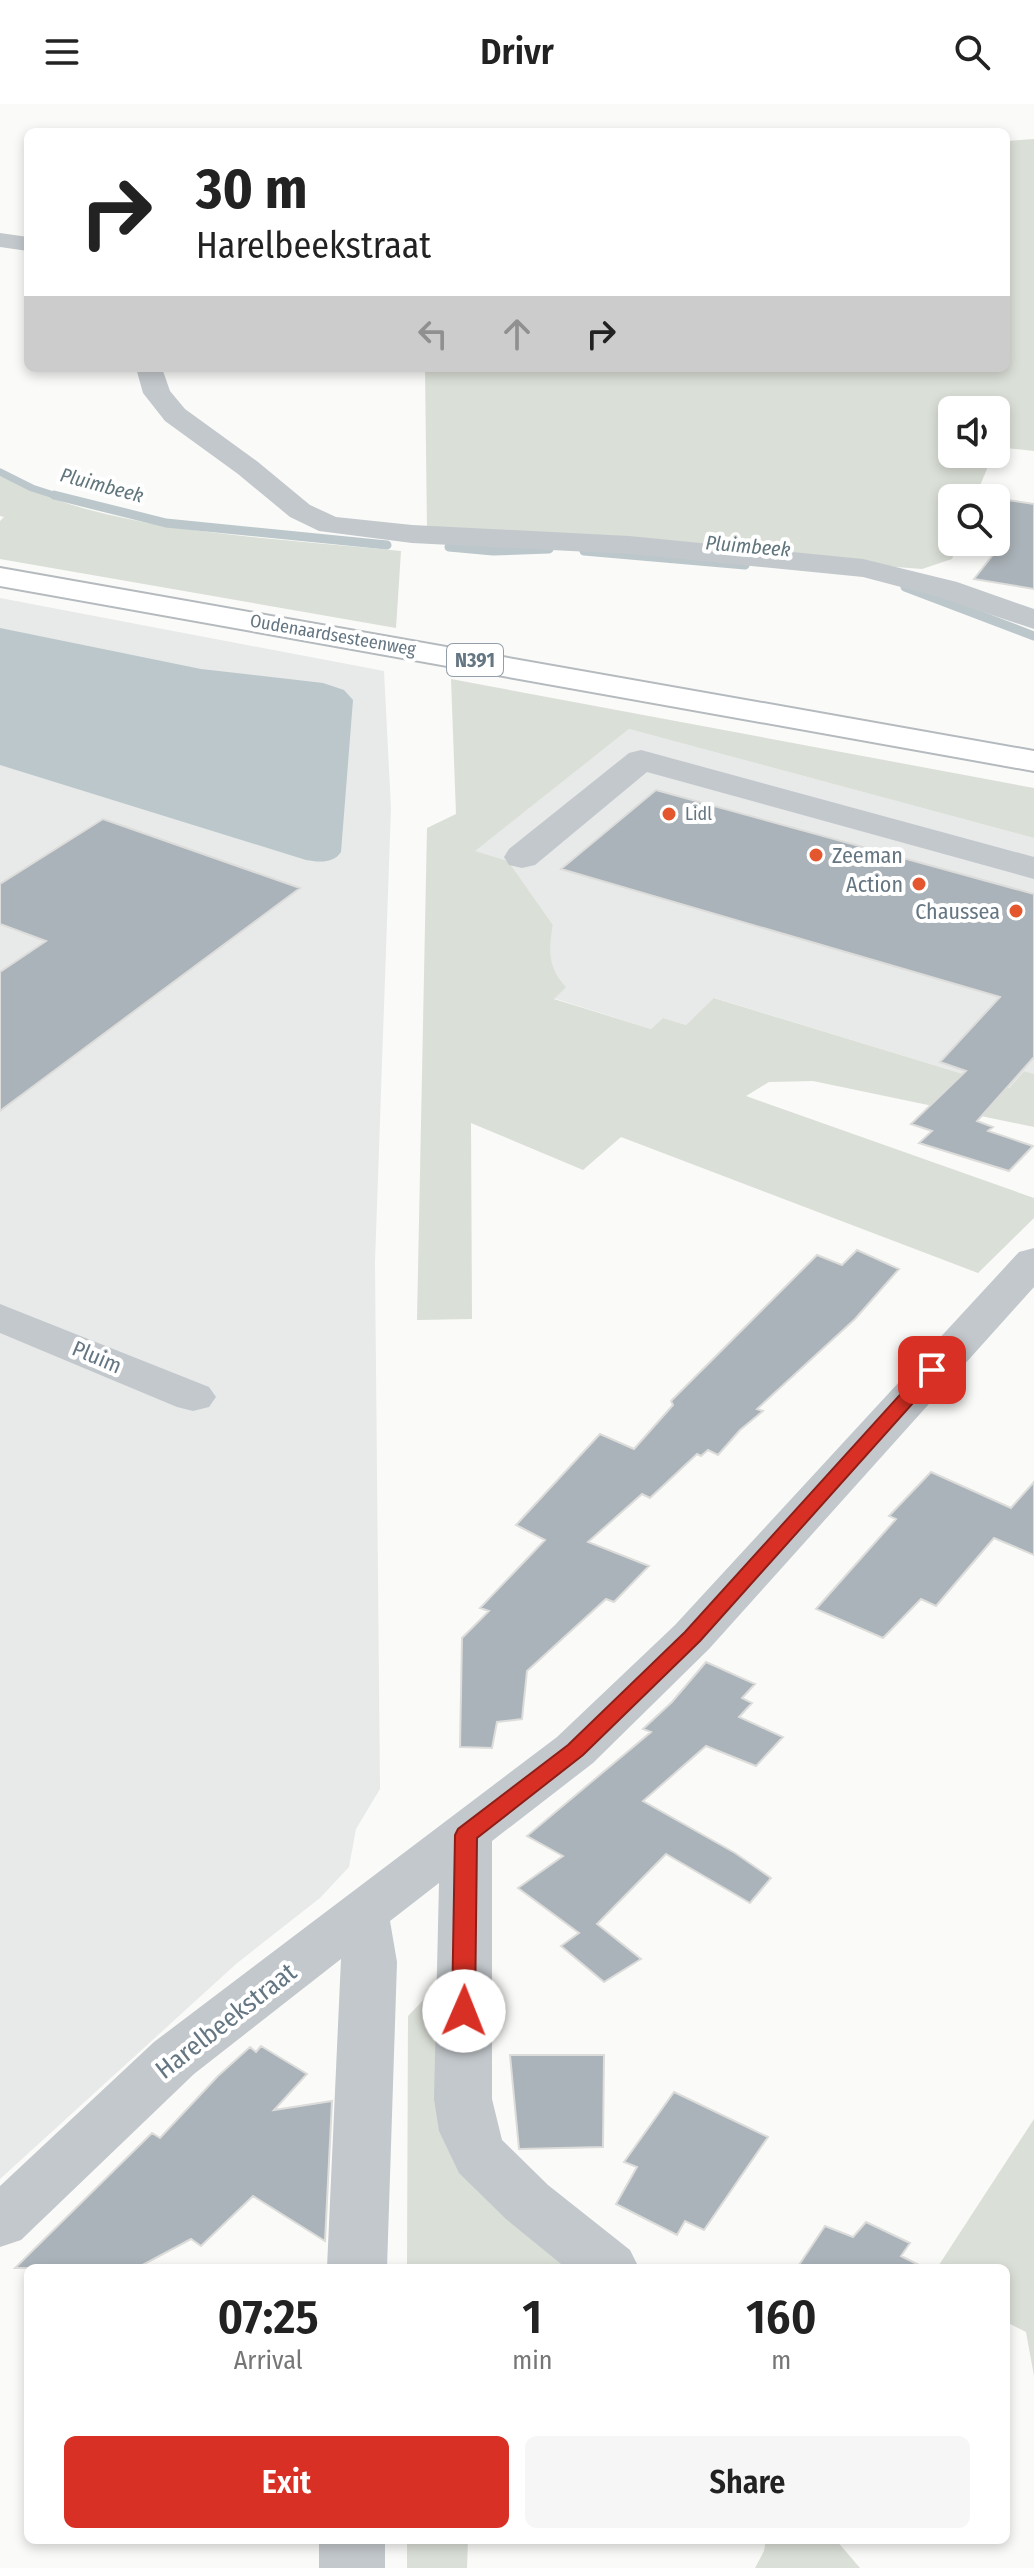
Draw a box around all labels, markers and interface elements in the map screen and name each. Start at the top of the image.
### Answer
icon: menu [40,30,84,74]
text: Drivr [480,30,554,74]
icon: search [950,30,994,74]
text: 30 m [196,156,307,223]
icon: right [64,160,168,264]
text: Harelbeekstraat [196,224,431,268]
icon: left [411,312,455,356]
icon: ahead [495,312,539,356]
icon: right [579,312,623,356]
map controls [938,396,1010,556]
button: sound [938,396,1010,468]
water label: Pluimbeek [58,462,146,508]
button: search [938,484,1010,556]
water label: Pluimbeek [704,530,792,562]
street label: Oudenaardsesteenweg [248,610,418,661]
road number: N391 [447,644,503,676]
place label: Lidl [685,803,712,825]
marker: Lidl [660,805,678,823]
place label: Zeeman [832,842,903,869]
marker: Zeeman [807,846,825,864]
place label: Action [846,871,903,898]
marker: Action [910,875,928,893]
place label: Chaussea [915,898,1000,925]
marker: Chaussea [1007,902,1025,920]
street label: Pluim [68,1335,126,1379]
pin [898,1336,966,1404]
icon: arrive [910,1348,954,1392]
street label: Harelbeekstraat [150,1956,303,2085]
position arrow [422,1969,506,2053]
text: 07:25 [217,2288,319,2346]
text: 1 [522,2288,542,2346]
text: 160 [746,2288,817,2346]
text: Arrival [234,2345,303,2376]
text: min [512,2345,552,2376]
text: m [771,2345,791,2376]
button: Exit [64,2436,509,2528]
button: Share [525,2436,970,2528]

